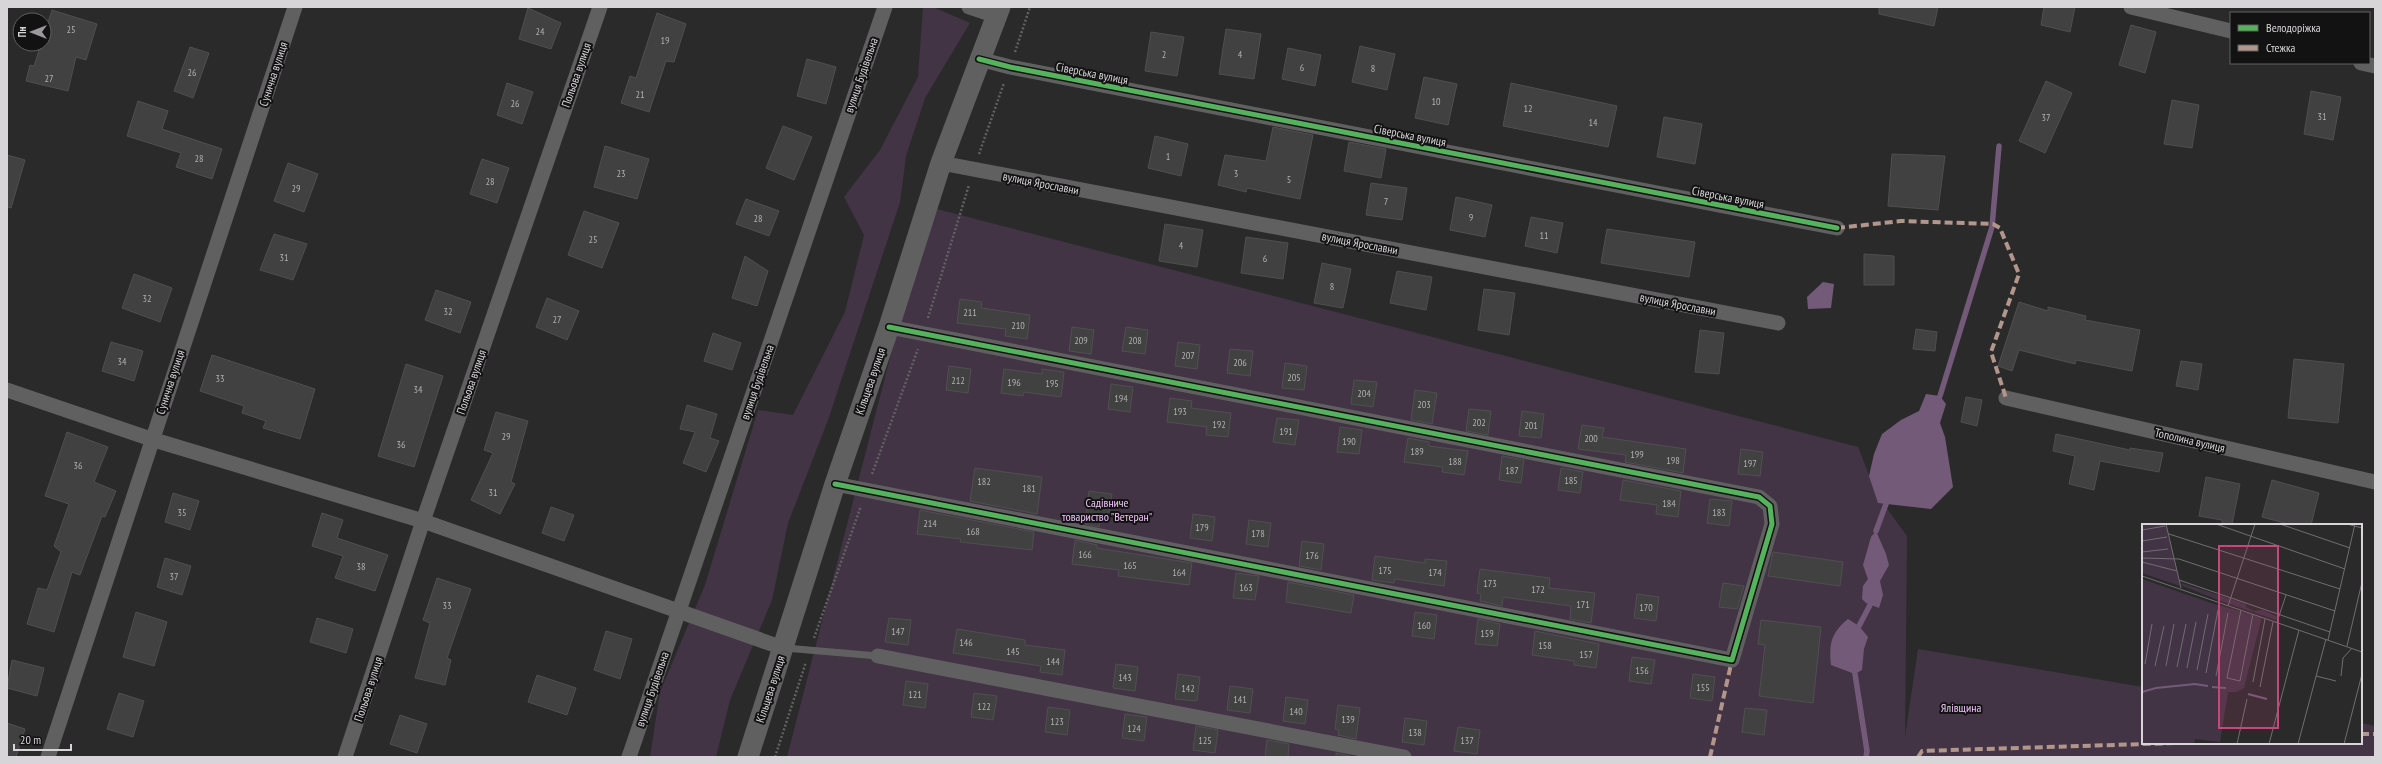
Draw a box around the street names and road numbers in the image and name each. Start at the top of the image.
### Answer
street label: вулиця Будівельна [841,35,881,115]
street label: Сунична вулиця [256,40,291,108]
street label: Польова вулиця [558,40,594,109]
street label: Сіверська вулиця [1055,59,1130,87]
street label: Сіверська вулиця [1373,121,1448,149]
street label: вулиця Ярославни [1002,168,1080,198]
street label: Сіверська вулиця [1691,183,1766,211]
street label: вулиця Ярославни [1321,228,1399,258]
street label: вулиця Ярославни [1639,289,1717,319]
street label: вулиця Будівельна [737,342,777,422]
street label: Кільцева вулиця [852,345,889,416]
street label: Польова вулиця [453,347,489,416]
street label: Сунична вулиця [153,348,188,416]
street label: Тополина вулиця [2153,425,2227,455]
street label: вулиця Будівельна [632,649,672,729]
street label: Кільцева вулиця [752,653,788,724]
street label: Польова вулиця [350,654,386,723]

